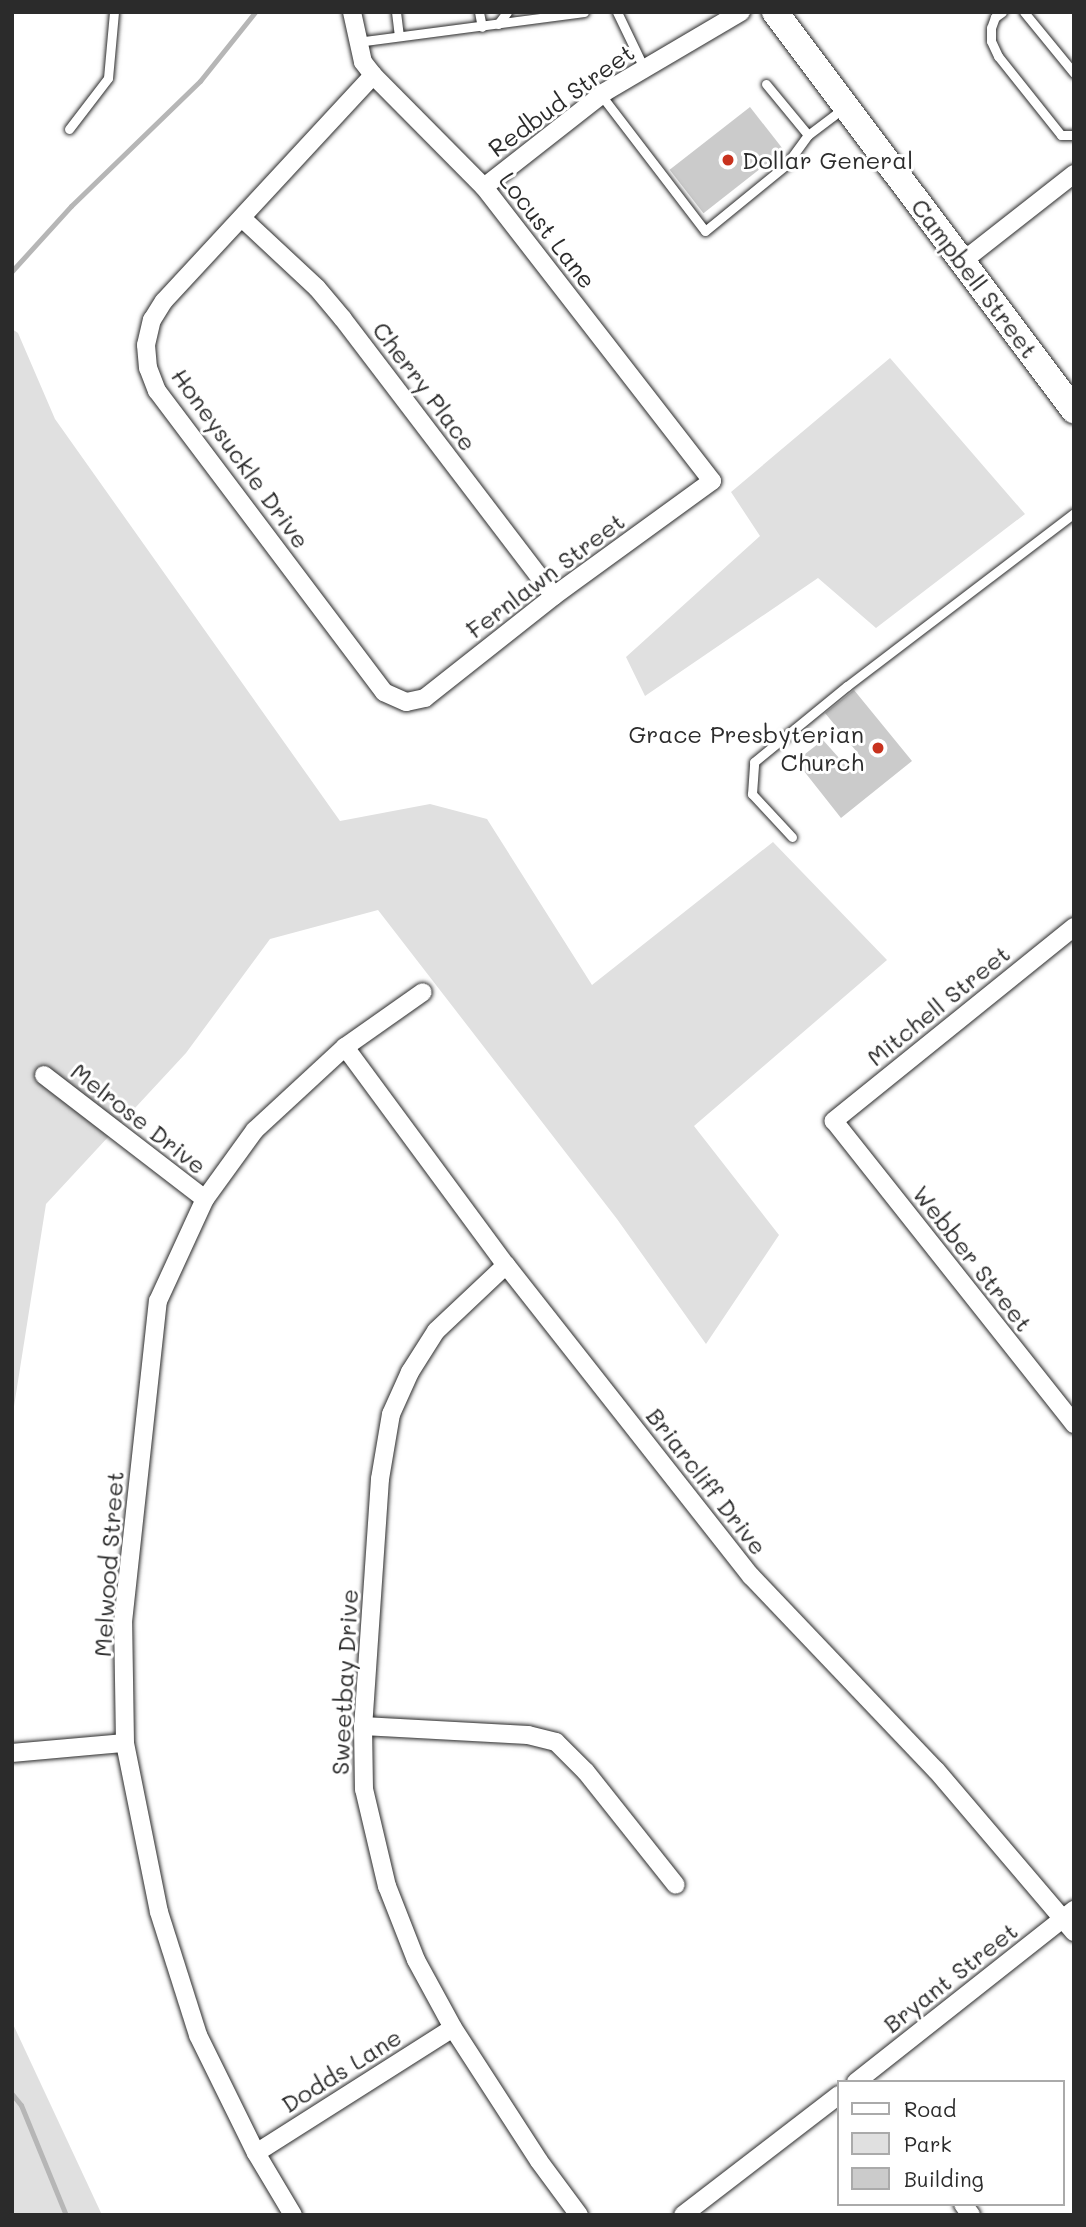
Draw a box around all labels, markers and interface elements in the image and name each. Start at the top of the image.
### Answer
street label: Redbud Street [482,37,640,163]
place label: Dollar General [742,146,913,174]
marker: Dollar General [720,152,736,168]
street label: Locust Lane [494,166,602,294]
street label: Campbell Street [906,193,1044,363]
street label: Cherry Place [367,316,483,456]
street label: Honeysuckle Drive [166,362,316,554]
street label: Fernlawn Street [460,506,630,644]
place label: Grace Presbyterian Church [628,720,864,776]
marker: Grace Presbyterian Church [870,740,886,756]
street label: Mitchell Street [861,939,1015,1071]
street label: Melrose Drive [66,1056,212,1180]
street label: Webber Street [907,1179,1039,1337]
street label: Briarcliff Drive [641,1402,773,1560]
street label: Melwood Street [87,1470,129,1658]
street label: Sweetbay Drive [325,1588,363,1776]
street label: Bryant Street [877,1916,1023,2038]
street label: Dodds Lane [276,2022,406,2118]
legend [838,2080,1065,2206]
text: Road [904,2095,956,2122]
text: Park [904,2130,952,2157]
text: Building [904,2165,984,2192]

